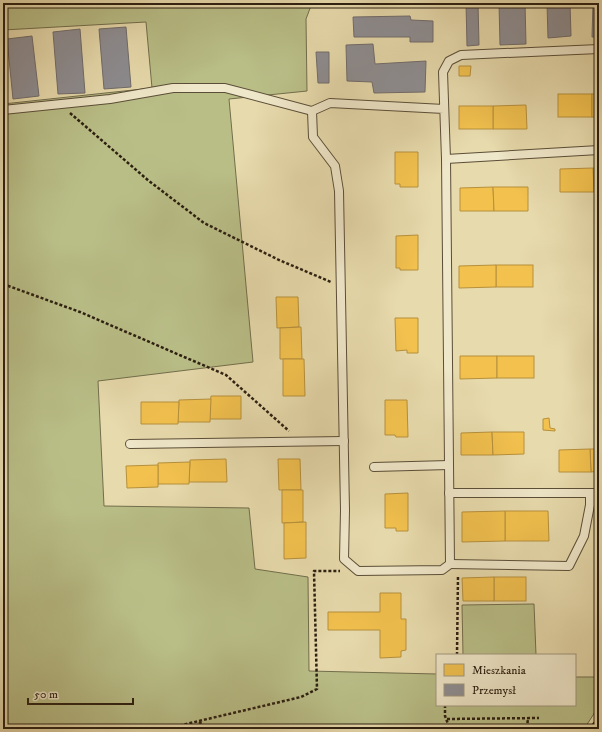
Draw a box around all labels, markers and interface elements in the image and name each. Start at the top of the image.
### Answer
legend [436,654,576,706]
text: Mieszkania [472,663,527,678]
scale bar [28,680,133,706]
text: Przemysł [472,683,516,698]
text: 50 m [34,687,58,702]

